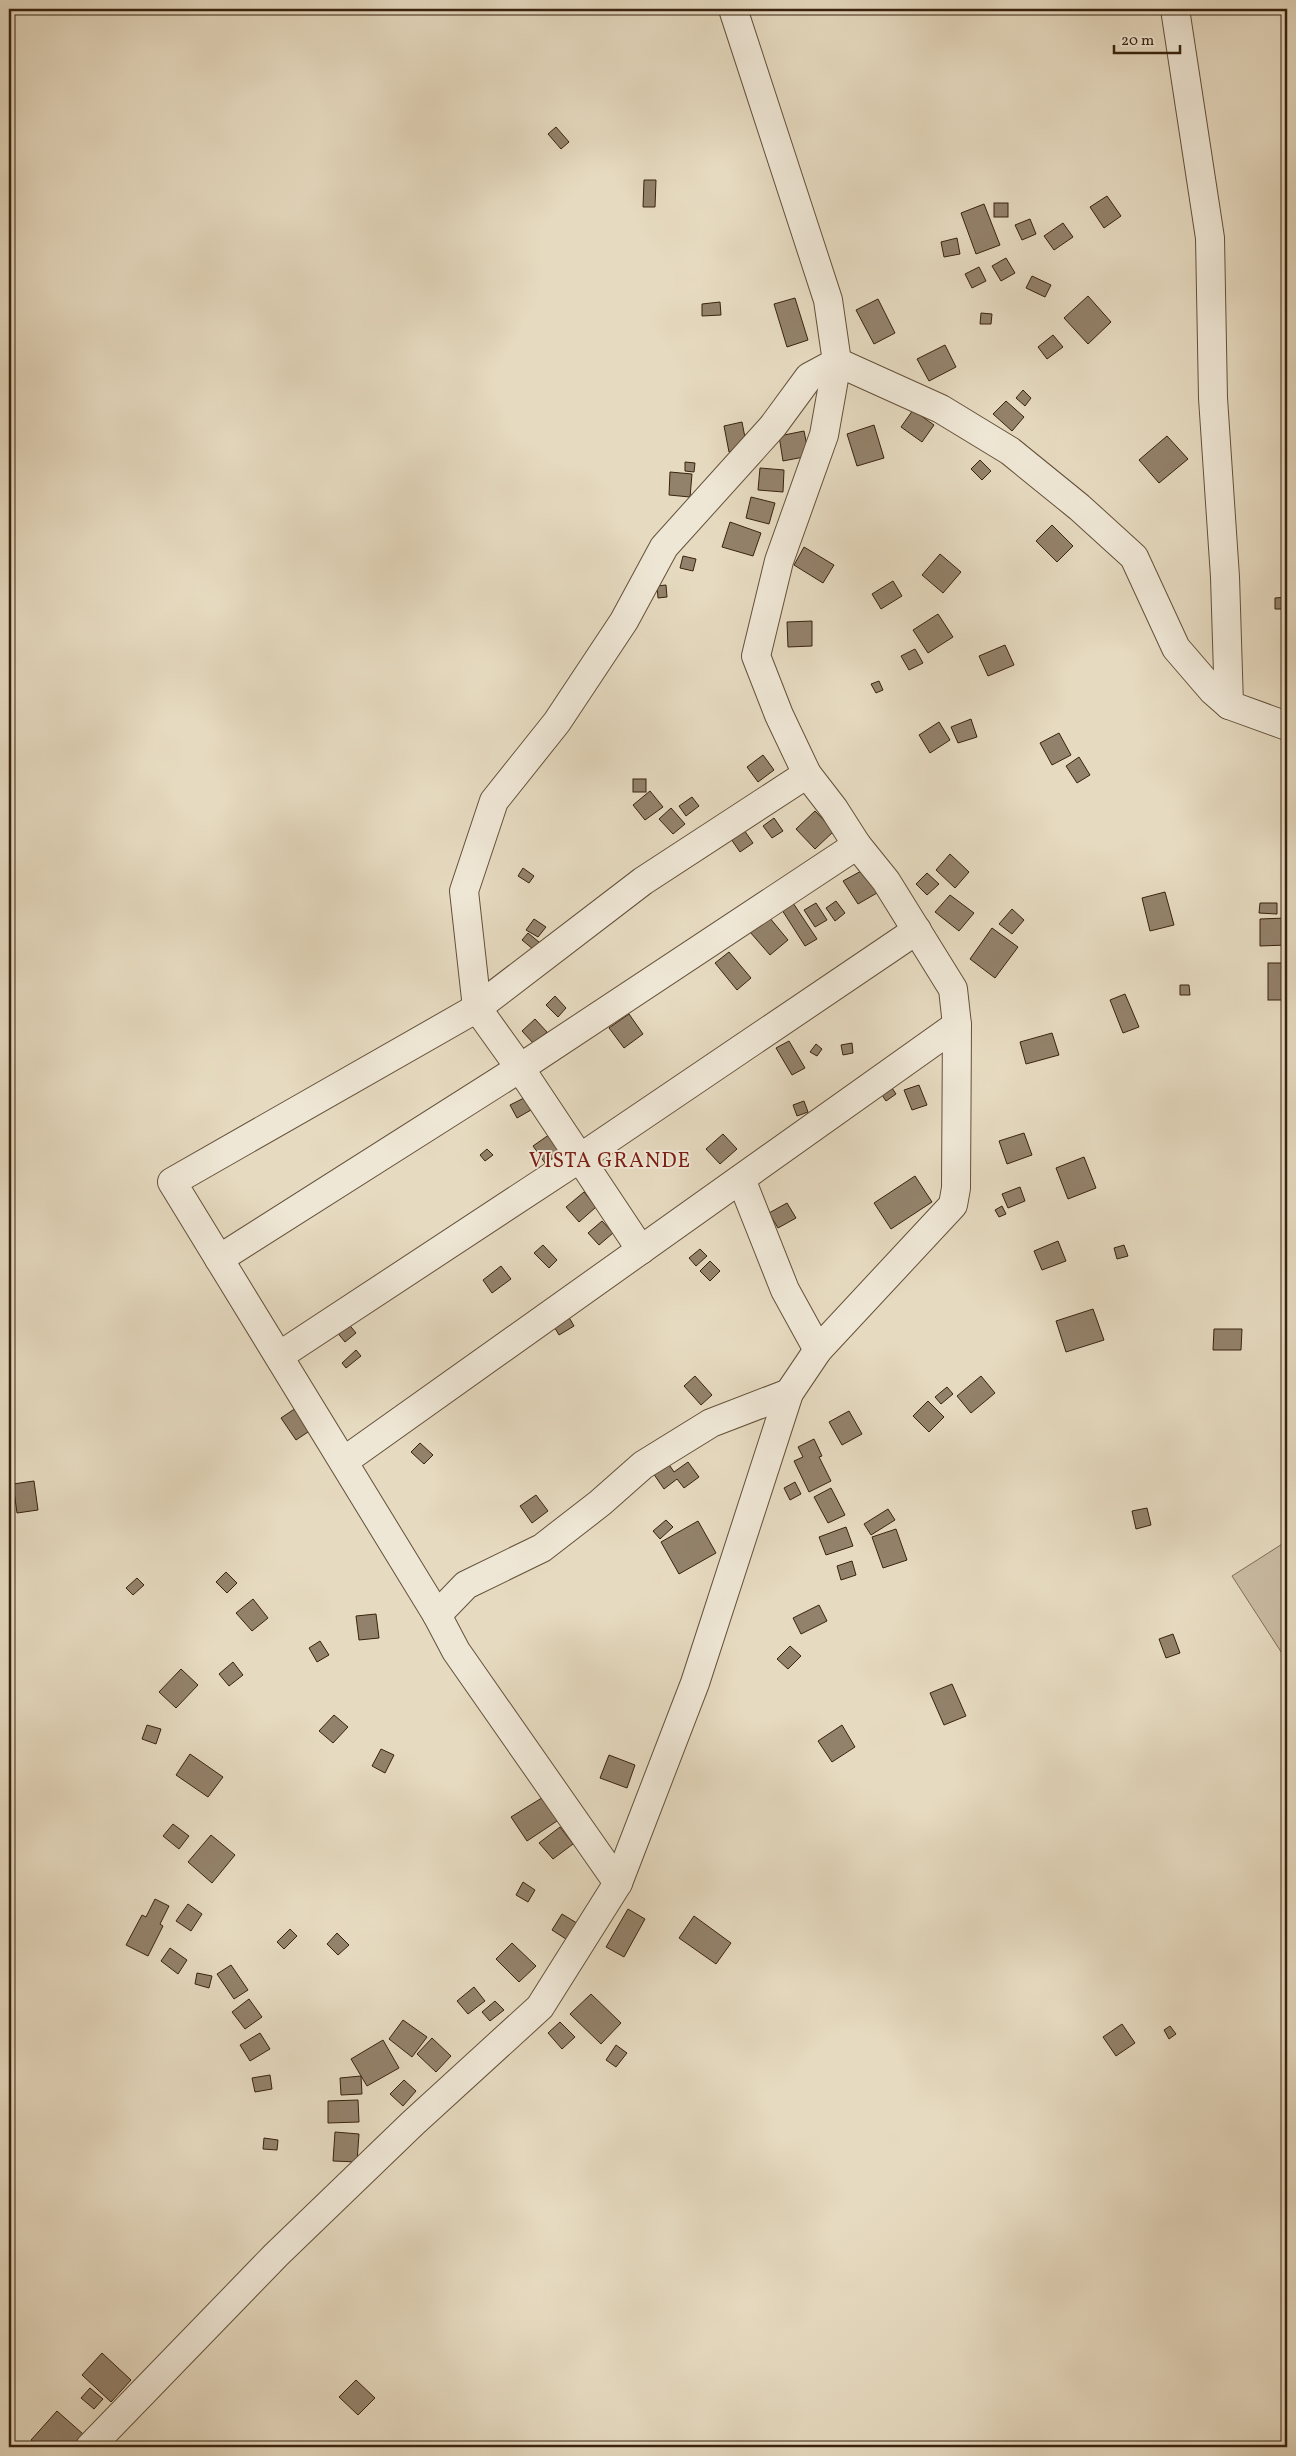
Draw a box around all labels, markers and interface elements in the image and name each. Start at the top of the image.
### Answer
scale bar [1114,22,1180,54]
text: 20 m [1121,31,1154,52]
district label: VISTA GRANDE [529,1147,691,1176]

